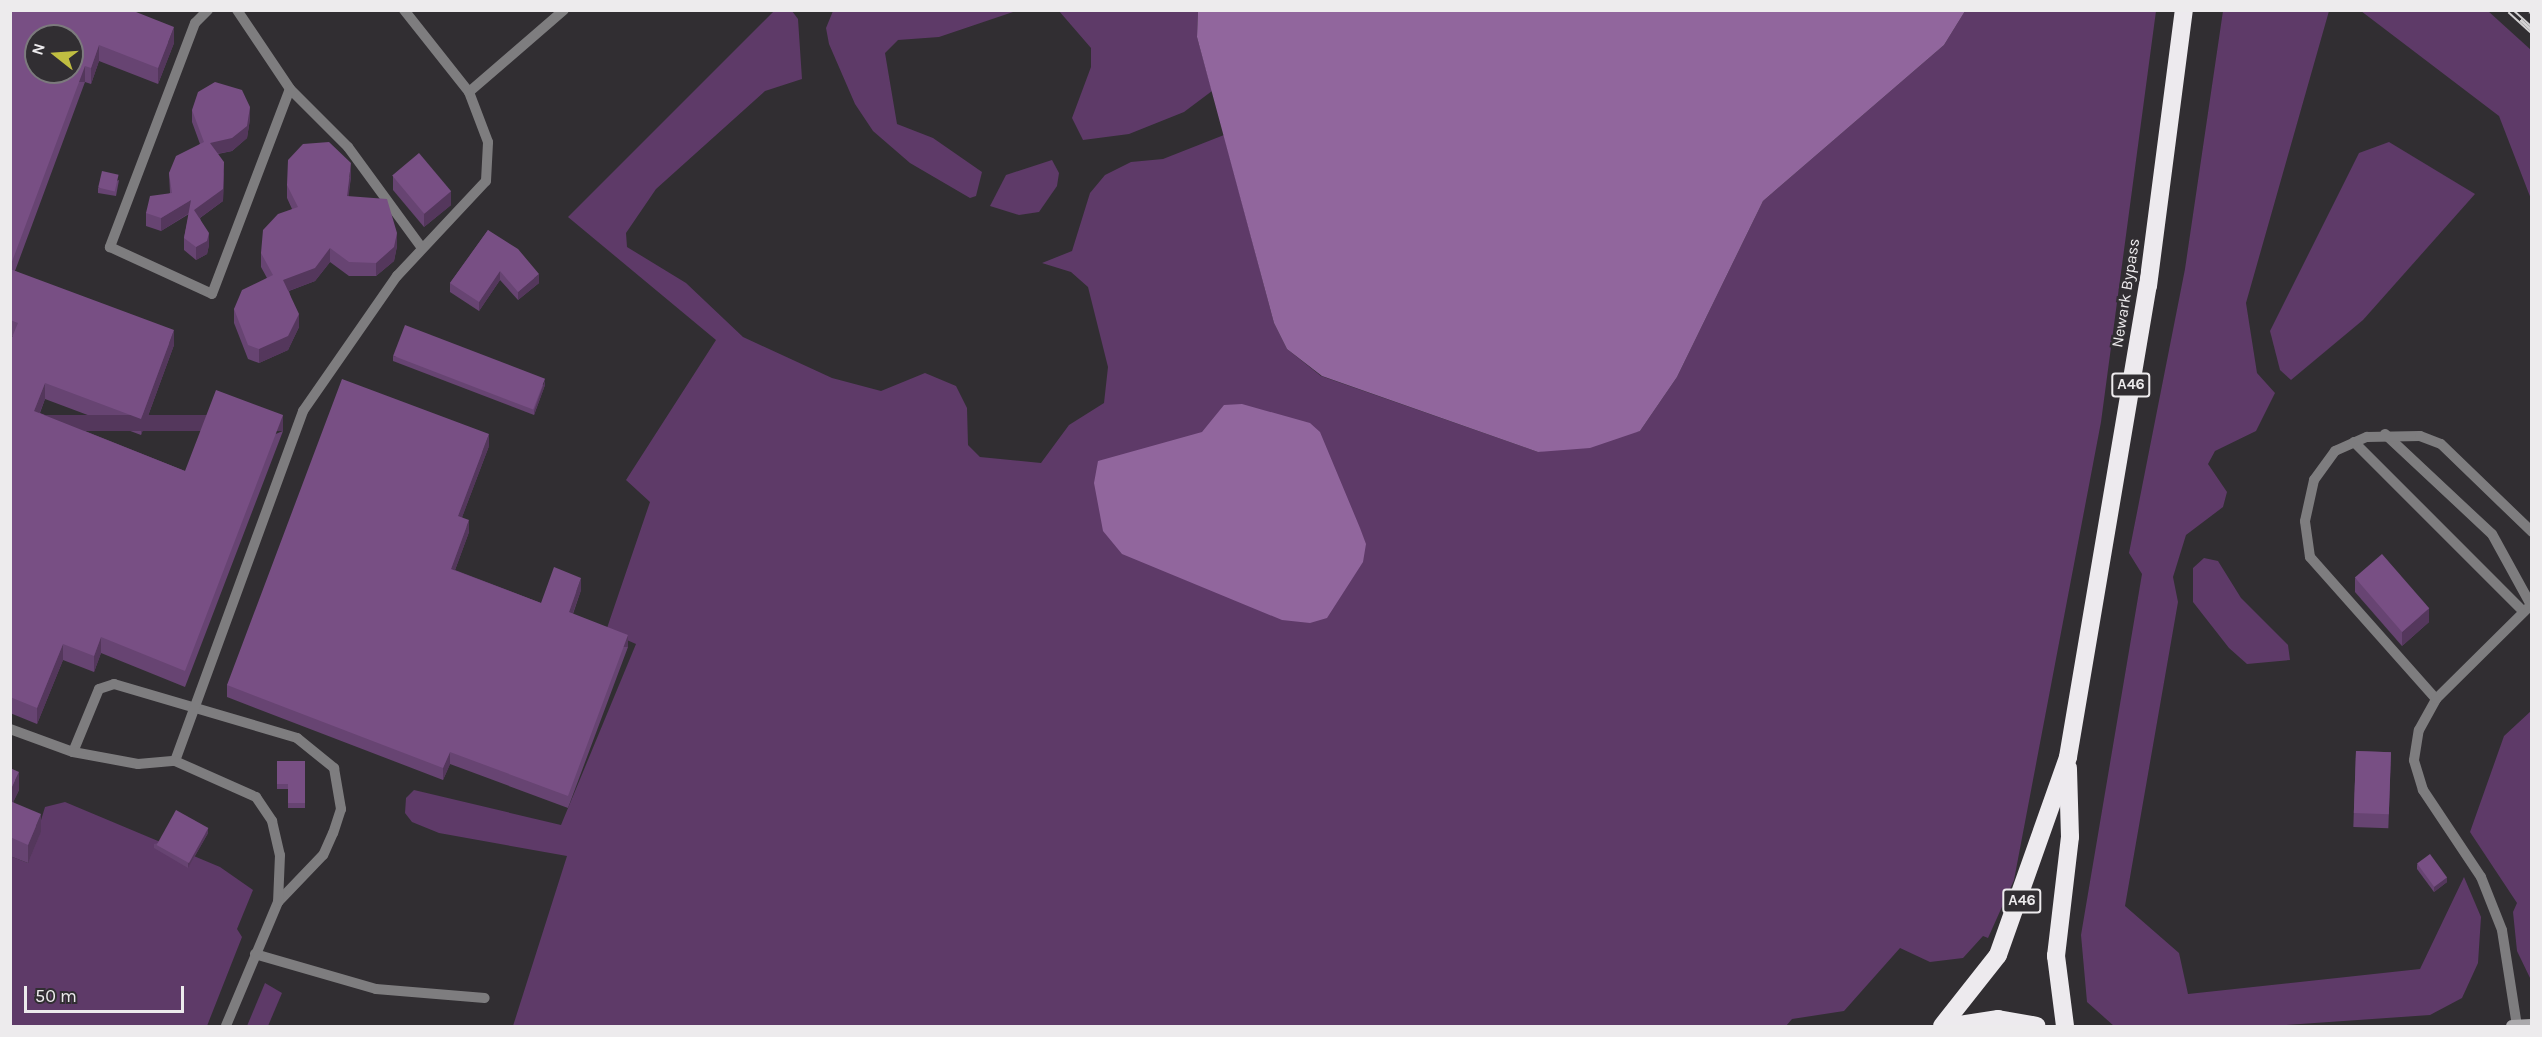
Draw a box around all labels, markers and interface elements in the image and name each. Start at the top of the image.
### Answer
north arrow [24,24,84,84]
text: N [27,41,49,57]
street label: Newark Bypass [2108,237,2144,349]
road number: A46 [2110,373,2152,397]
road number: A46 [2001,889,2043,913]
scale bar [27,974,188,1012]
text: 50 m [35,985,77,1007]

